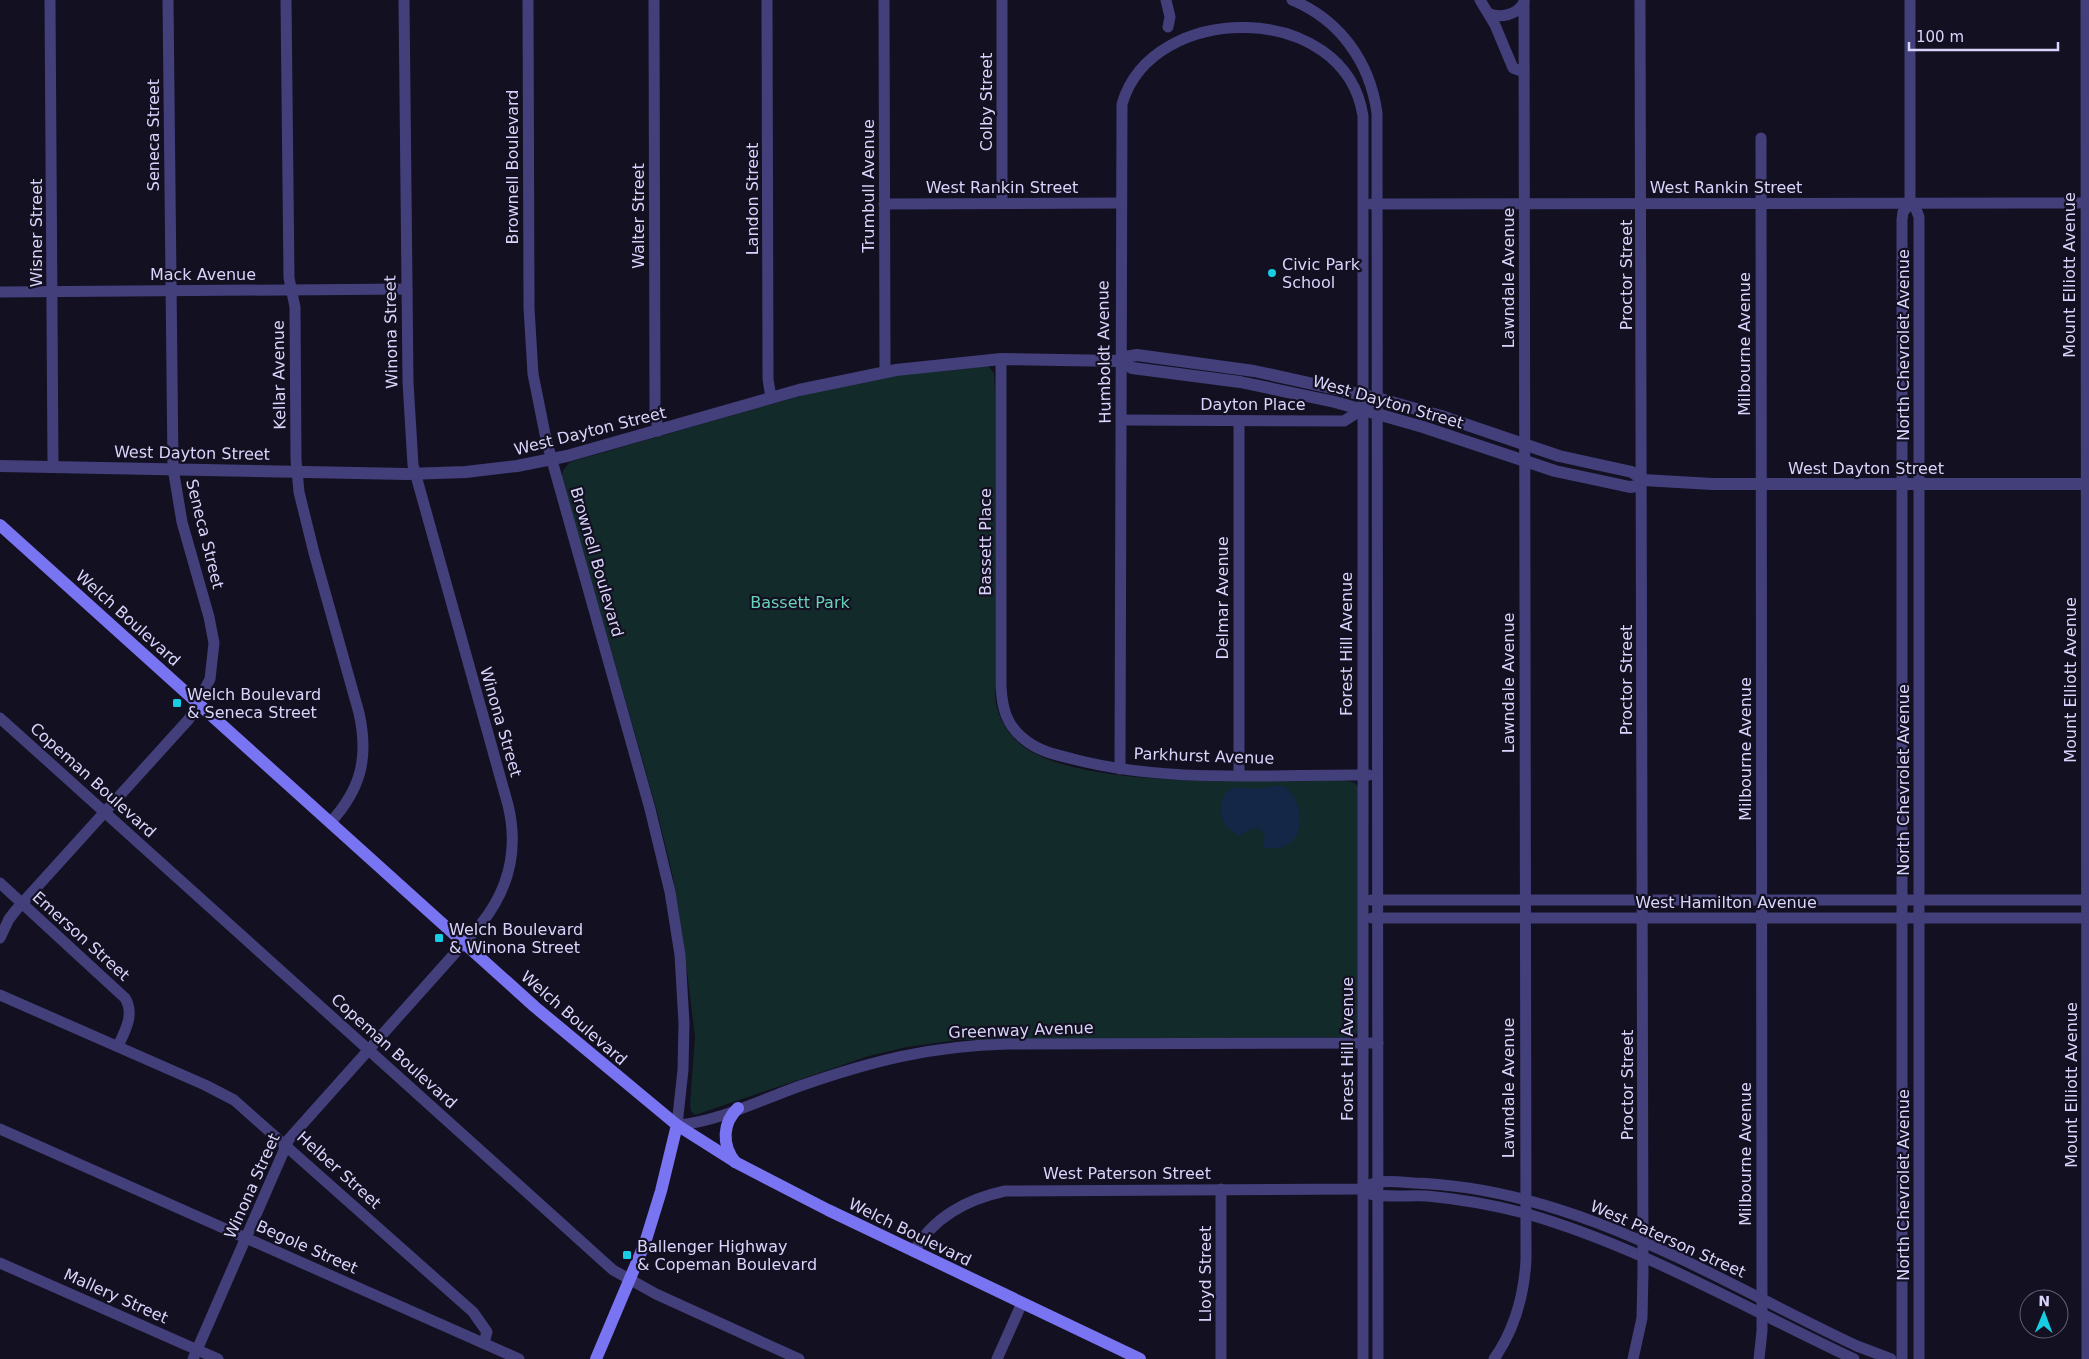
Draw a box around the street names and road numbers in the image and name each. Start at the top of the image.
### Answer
street label: Colby Street [977,53,996,151]
street label: Seneca Street [144,79,163,191]
street label: Brownell Boulevard [503,90,522,244]
street label: Trumbull Avenue [859,119,878,254]
street label: Landon Street [743,143,762,255]
street label: Walter Street [629,163,648,269]
street label: West Rankin Street [926,178,1078,197]
street label: West Rankin Street [1650,178,1802,197]
street label: Wisner Street [27,179,46,287]
street label: Mount Elliott Avenue [2060,192,2079,358]
street label: Lawndale Avenue [1499,208,1518,348]
street label: Proctor Street [1617,220,1636,330]
street label: North Chevrolet Avenue [1894,249,1913,441]
street label: Mack Avenue [150,265,256,284]
street label: Milbourne Avenue [1735,272,1754,416]
street label: Winona Street [381,275,401,389]
street label: Humboldt Avenue [1093,280,1115,424]
street label: Kellar Avenue [269,320,289,430]
street label: West Dayton Street [1310,371,1466,433]
street label: Dayton Place [1200,395,1306,414]
street label: West Dayton Street [512,403,668,459]
street label: West Dayton Street [114,442,270,464]
street label: West Dayton Street [1788,459,1944,478]
street label: Seneca Street [182,477,228,591]
street label: Brownell Boulevard [567,485,627,639]
street label: Bassett Place [976,488,995,596]
street label: Delmar Avenue [1213,536,1232,660]
street label: Welch Boulevard [72,566,184,670]
street label: Forest Hill Avenue [1337,572,1356,716]
street label: Mount Elliott Avenue [2061,597,2080,763]
street label: Lawndale Avenue [1499,613,1518,753]
street label: Proctor Street [1617,625,1636,735]
street label: Winona Street [476,665,526,779]
street label: Milbourne Avenue [1736,677,1755,821]
street label: North Chevrolet Avenue [1894,684,1913,876]
street label: Copeman Boulevard [26,719,160,841]
street label: Parkhurst Avenue [1133,744,1275,768]
street label: Emerson Street [29,887,133,985]
street label: West Hamilton Avenue [1635,893,1817,912]
street label: Welch Boulevard [517,967,631,1069]
street label: Forest Hill Avenue [1338,977,1357,1121]
street label: Copeman Boulevard [327,990,461,1112]
street label: Mount Elliott Avenue [2062,1002,2081,1168]
street label: Greenway Avenue [948,1018,1094,1042]
street label: Lawndale Avenue [1499,1018,1518,1158]
street label: Proctor Street [1618,1030,1637,1140]
street label: Milbourne Avenue [1736,1082,1755,1226]
street label: North Chevrolet Avenue [1894,1089,1913,1281]
street label: Helber Street [293,1127,385,1213]
street label: Winona Street [220,1130,284,1242]
street label: West Paterson Street [1043,1164,1211,1183]
street label: Welch Boulevard [846,1194,974,1270]
street label: West Paterson Street [1587,1196,1749,1282]
street label: Begole Street [253,1216,361,1278]
street label: Lloyd Street [1196,1226,1215,1322]
street label: Mallery Street [61,1265,171,1327]

